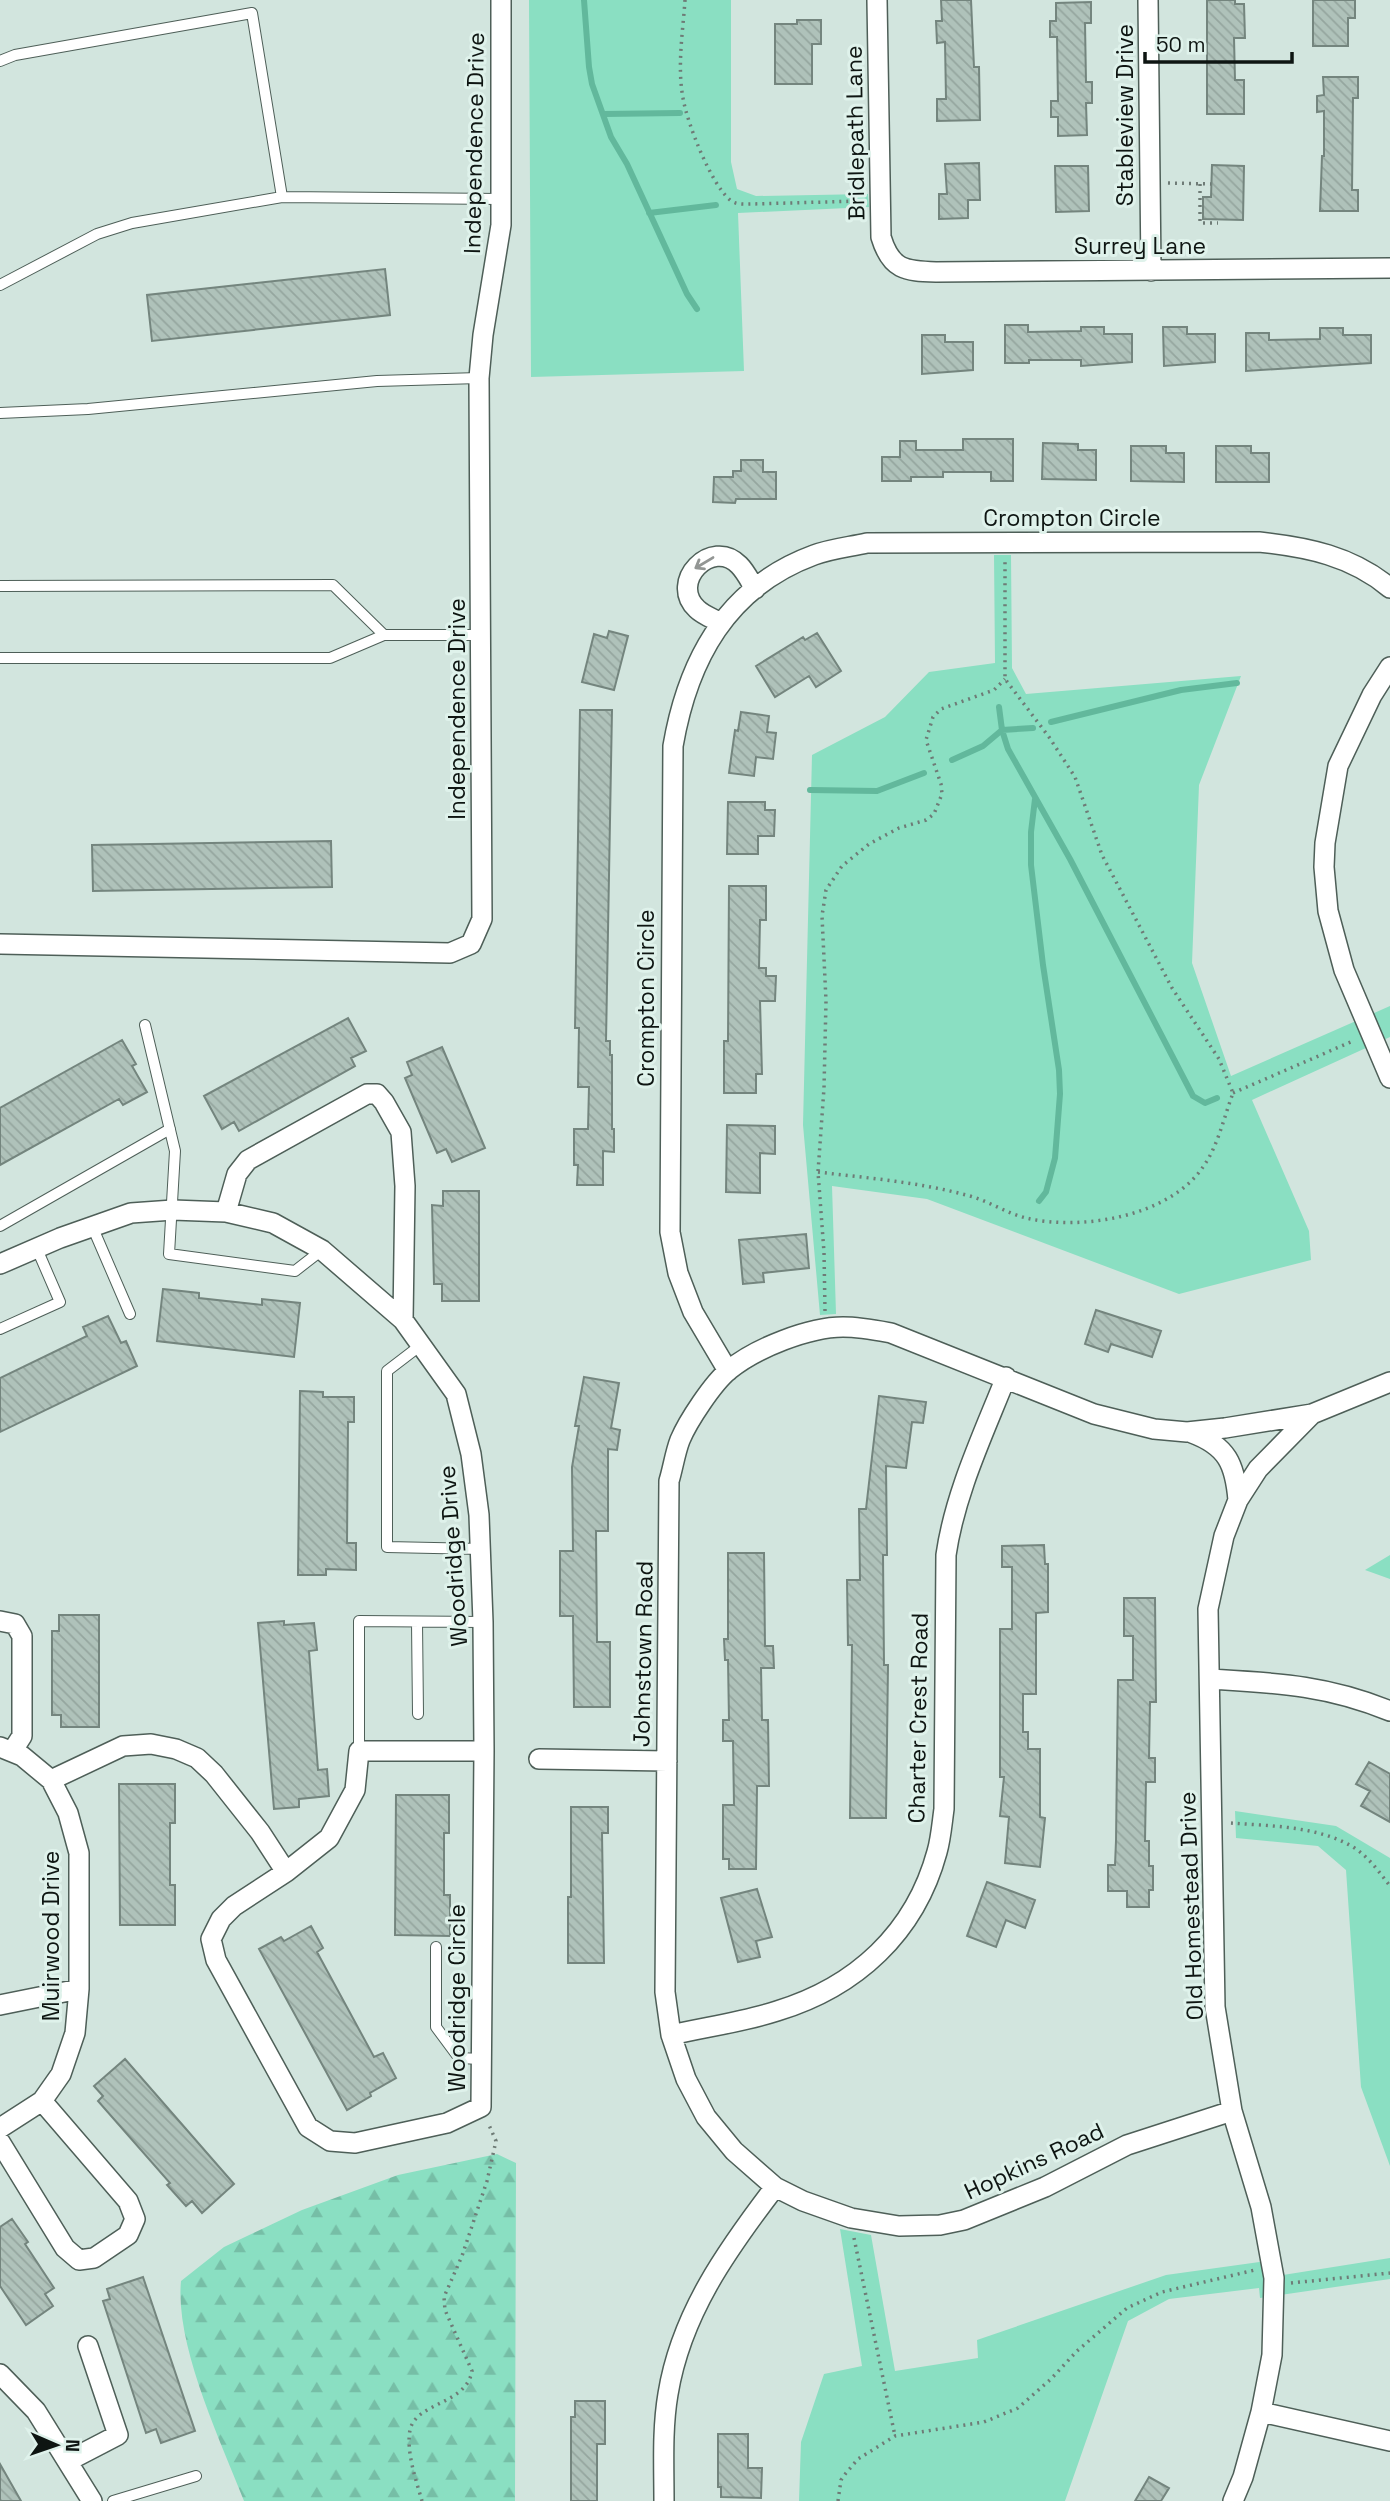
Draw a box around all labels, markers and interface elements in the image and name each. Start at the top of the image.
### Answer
scale bar [1145,21,1292,65]
street label: Stableview Drive [1110,24,1140,206]
text: 50 m [1156,31,1206,58]
street label: Independence Drive [457,32,491,254]
street label: Bridlepath Lane [838,45,872,221]
street label: Surrey Lane [1074,231,1206,261]
street label: Crompton Circle [983,503,1161,533]
one-way arrow [694,556,714,570]
street label: Independence Drive [442,598,472,820]
street label: Crompton Circle [631,909,661,1087]
street label: Woodridge Drive [432,1464,474,1648]
street label: Johnstown Road [626,1561,660,1747]
street label: Charter Crest Road [901,1612,935,1824]
street label: Old Homestead Drive [1172,1791,1210,2021]
street label: Muirwood Drive [36,1851,66,2021]
street label: Woodridge Circle [442,1904,472,2092]
street label: Hopkins Road [959,2116,1109,2206]
north arrow [21,2410,91,2480]
text: N [60,2439,85,2452]

